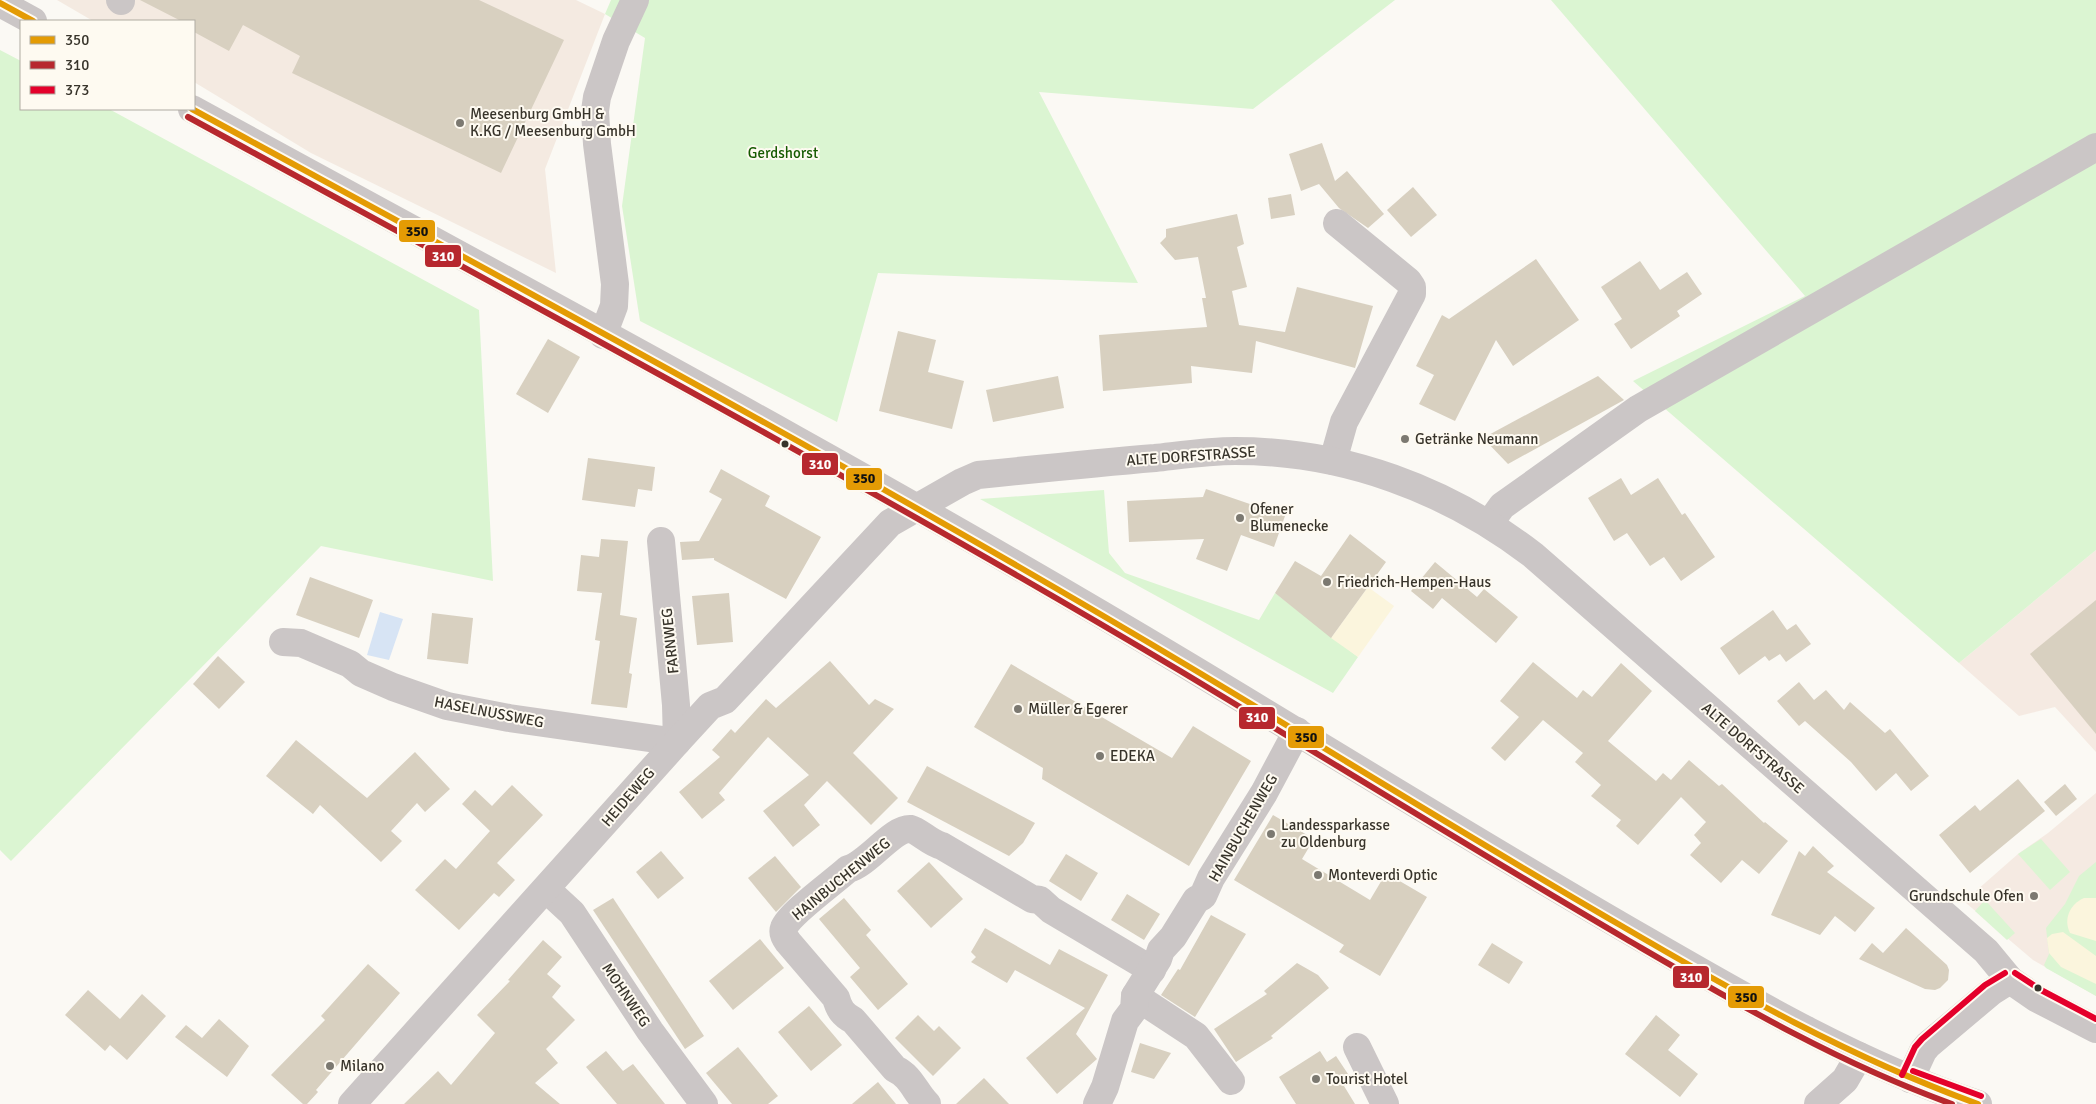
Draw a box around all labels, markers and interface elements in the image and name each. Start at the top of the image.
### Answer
legend [20,20,195,110]
text: 350 [65,31,89,49]
text: 310 [65,56,89,74]
text: 373 [65,81,89,99]
place label: Meesenburg GmbH & K.KG / Meesenburg GmbH [470,105,636,140]
marker: Meesenburg GmbH & K.KG / Meesenburg GmbH [454,117,466,129]
park label: Gerdshorst [748,144,818,162]
line badge: 350 [398,219,436,243]
text: 350 [406,223,429,240]
line badge: 310 [424,244,462,268]
text: 310 [432,248,455,265]
place label: Getränke Neumann [1415,430,1538,448]
marker: Getränke Neumann [1399,433,1411,445]
unlabelled marker [780,439,790,449]
street label: ALTE DORFSTRASSE [1126,443,1256,469]
line badge: 310 [801,452,839,476]
text: 310 [809,456,832,473]
line badge: 350 [845,467,883,491]
text: 350 [853,470,876,487]
place label: Ofener Blumenecke [1250,500,1328,535]
marker: Ofener Blumenecke [1234,512,1246,524]
place label: Friedrich-Hempen-Haus [1337,573,1492,591]
marker: Friedrich-Hempen-Haus [1321,576,1333,588]
street label: FARNWEG [658,607,682,675]
street label: HASELNUSSWEG [433,693,545,731]
street label: ALTE DORFSTRASSE [1698,699,1808,797]
place label: Müller & Egerer [1028,700,1128,718]
marker: Müller & Egerer [1012,703,1024,715]
line badge: 310 [1238,706,1276,730]
text: 310 [1246,709,1269,726]
line badge: 350 [1287,725,1325,749]
text: 350 [1295,729,1318,746]
place label: EDEKA [1110,747,1155,765]
marker: EDEKA [1094,750,1106,762]
street label: HEIDEWEG [598,764,658,830]
street label: HAINBUCHENWEG [1205,771,1281,885]
place label: Landessparkasse zu Oldenburg [1281,816,1390,851]
marker: Landessparkasse zu Oldenburg [1265,828,1277,840]
street label: HAINBUCHENWEG [788,834,894,924]
place label: Monteverdi Optic [1328,866,1438,884]
marker: Monteverdi Optic [1312,869,1324,881]
place label: Grundschule Ofen [1909,887,2024,905]
marker: Grundschule Ofen [2028,890,2040,902]
street label: MOHNWEG [598,960,654,1030]
line badge: 310 [1672,965,1710,989]
text: 310 [1680,969,1703,986]
unlabelled marker [2033,983,2043,993]
line badge: 350 [1727,985,1765,1009]
text: 350 [1735,989,1758,1006]
place label: Milano [340,1057,384,1075]
marker: Milano [324,1060,336,1072]
place label: Tourist Hotel [1326,1070,1408,1088]
marker: Tourist Hotel [1310,1073,1322,1085]

